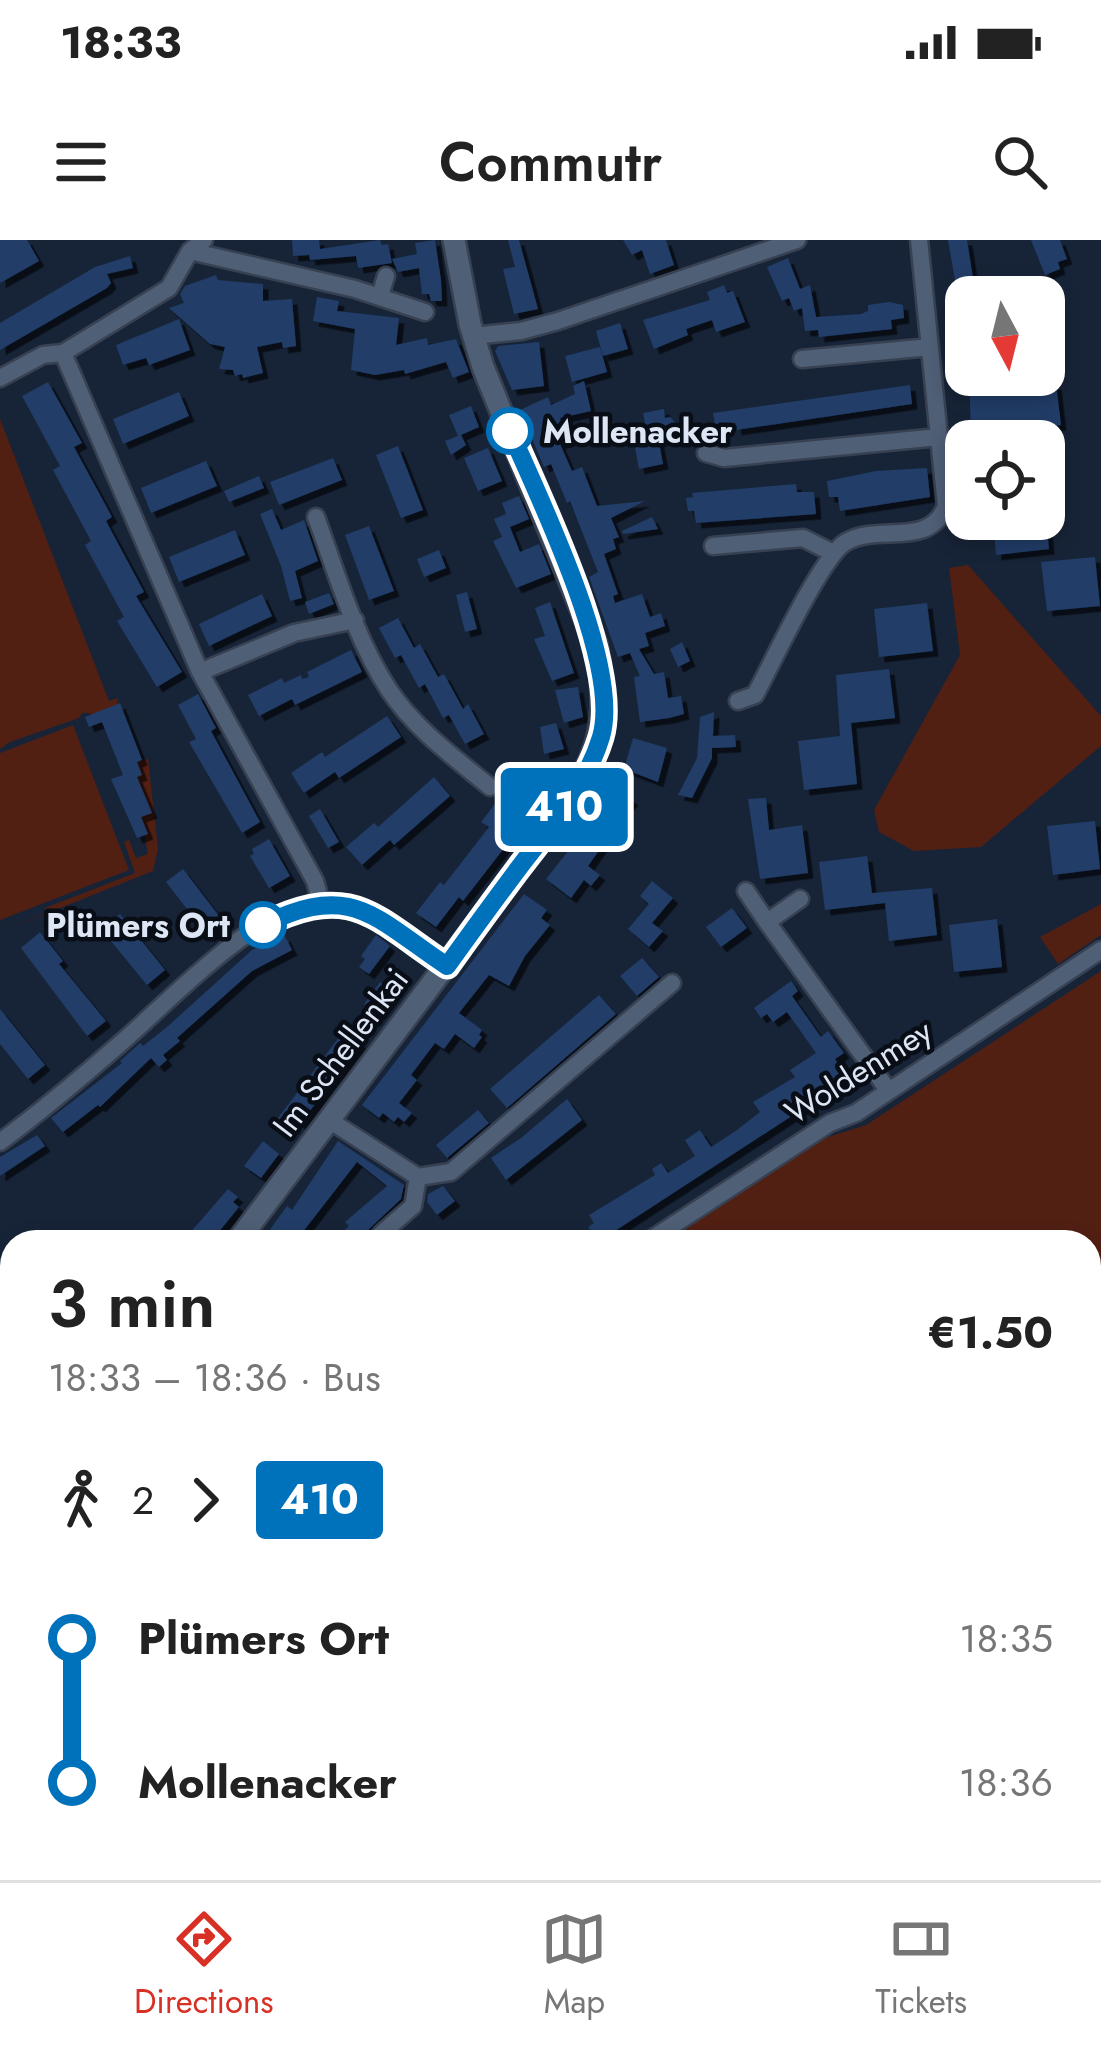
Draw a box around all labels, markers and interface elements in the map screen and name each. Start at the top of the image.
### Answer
text: 18:33 [60,10,182,75]
text: Commutr [439,123,662,201]
icon: menu [48,129,114,195]
icon: search [987,129,1053,195]
north arrow [945,276,1065,396]
map controls [945,276,1065,540]
place label: Mollenacker [543,408,733,455]
marker: Mollenacker [488,409,532,453]
button: locate [945,420,1065,540]
line badge: 410 [495,768,633,846]
text: 410 [525,776,603,837]
place label: Plümers Ort [46,902,231,949]
marker: Plümers Ort [241,903,285,947]
street label: Im Schellenkai [261,958,419,1146]
street label: Woldenmey [776,1007,941,1135]
text: 3 min [48,1256,215,1352]
text: €1.50 [927,1300,1053,1365]
text: 18:33 – 18:36 · Bus [48,1349,381,1406]
icon: walk [48,1467,114,1533]
icon: forward [172,1467,238,1533]
text: 410 [280,1469,359,1530]
text: 2 [132,1472,154,1529]
text: Plümers Ort [138,1606,389,1671]
text: 18:35 [959,1610,1053,1667]
text: Mollenacker [138,1750,397,1815]
text: 18:36 [959,1754,1053,1811]
tab: Directions [134,1906,274,2025]
tab: Map [541,1906,607,2025]
tab: Tickets [875,1906,967,2025]

